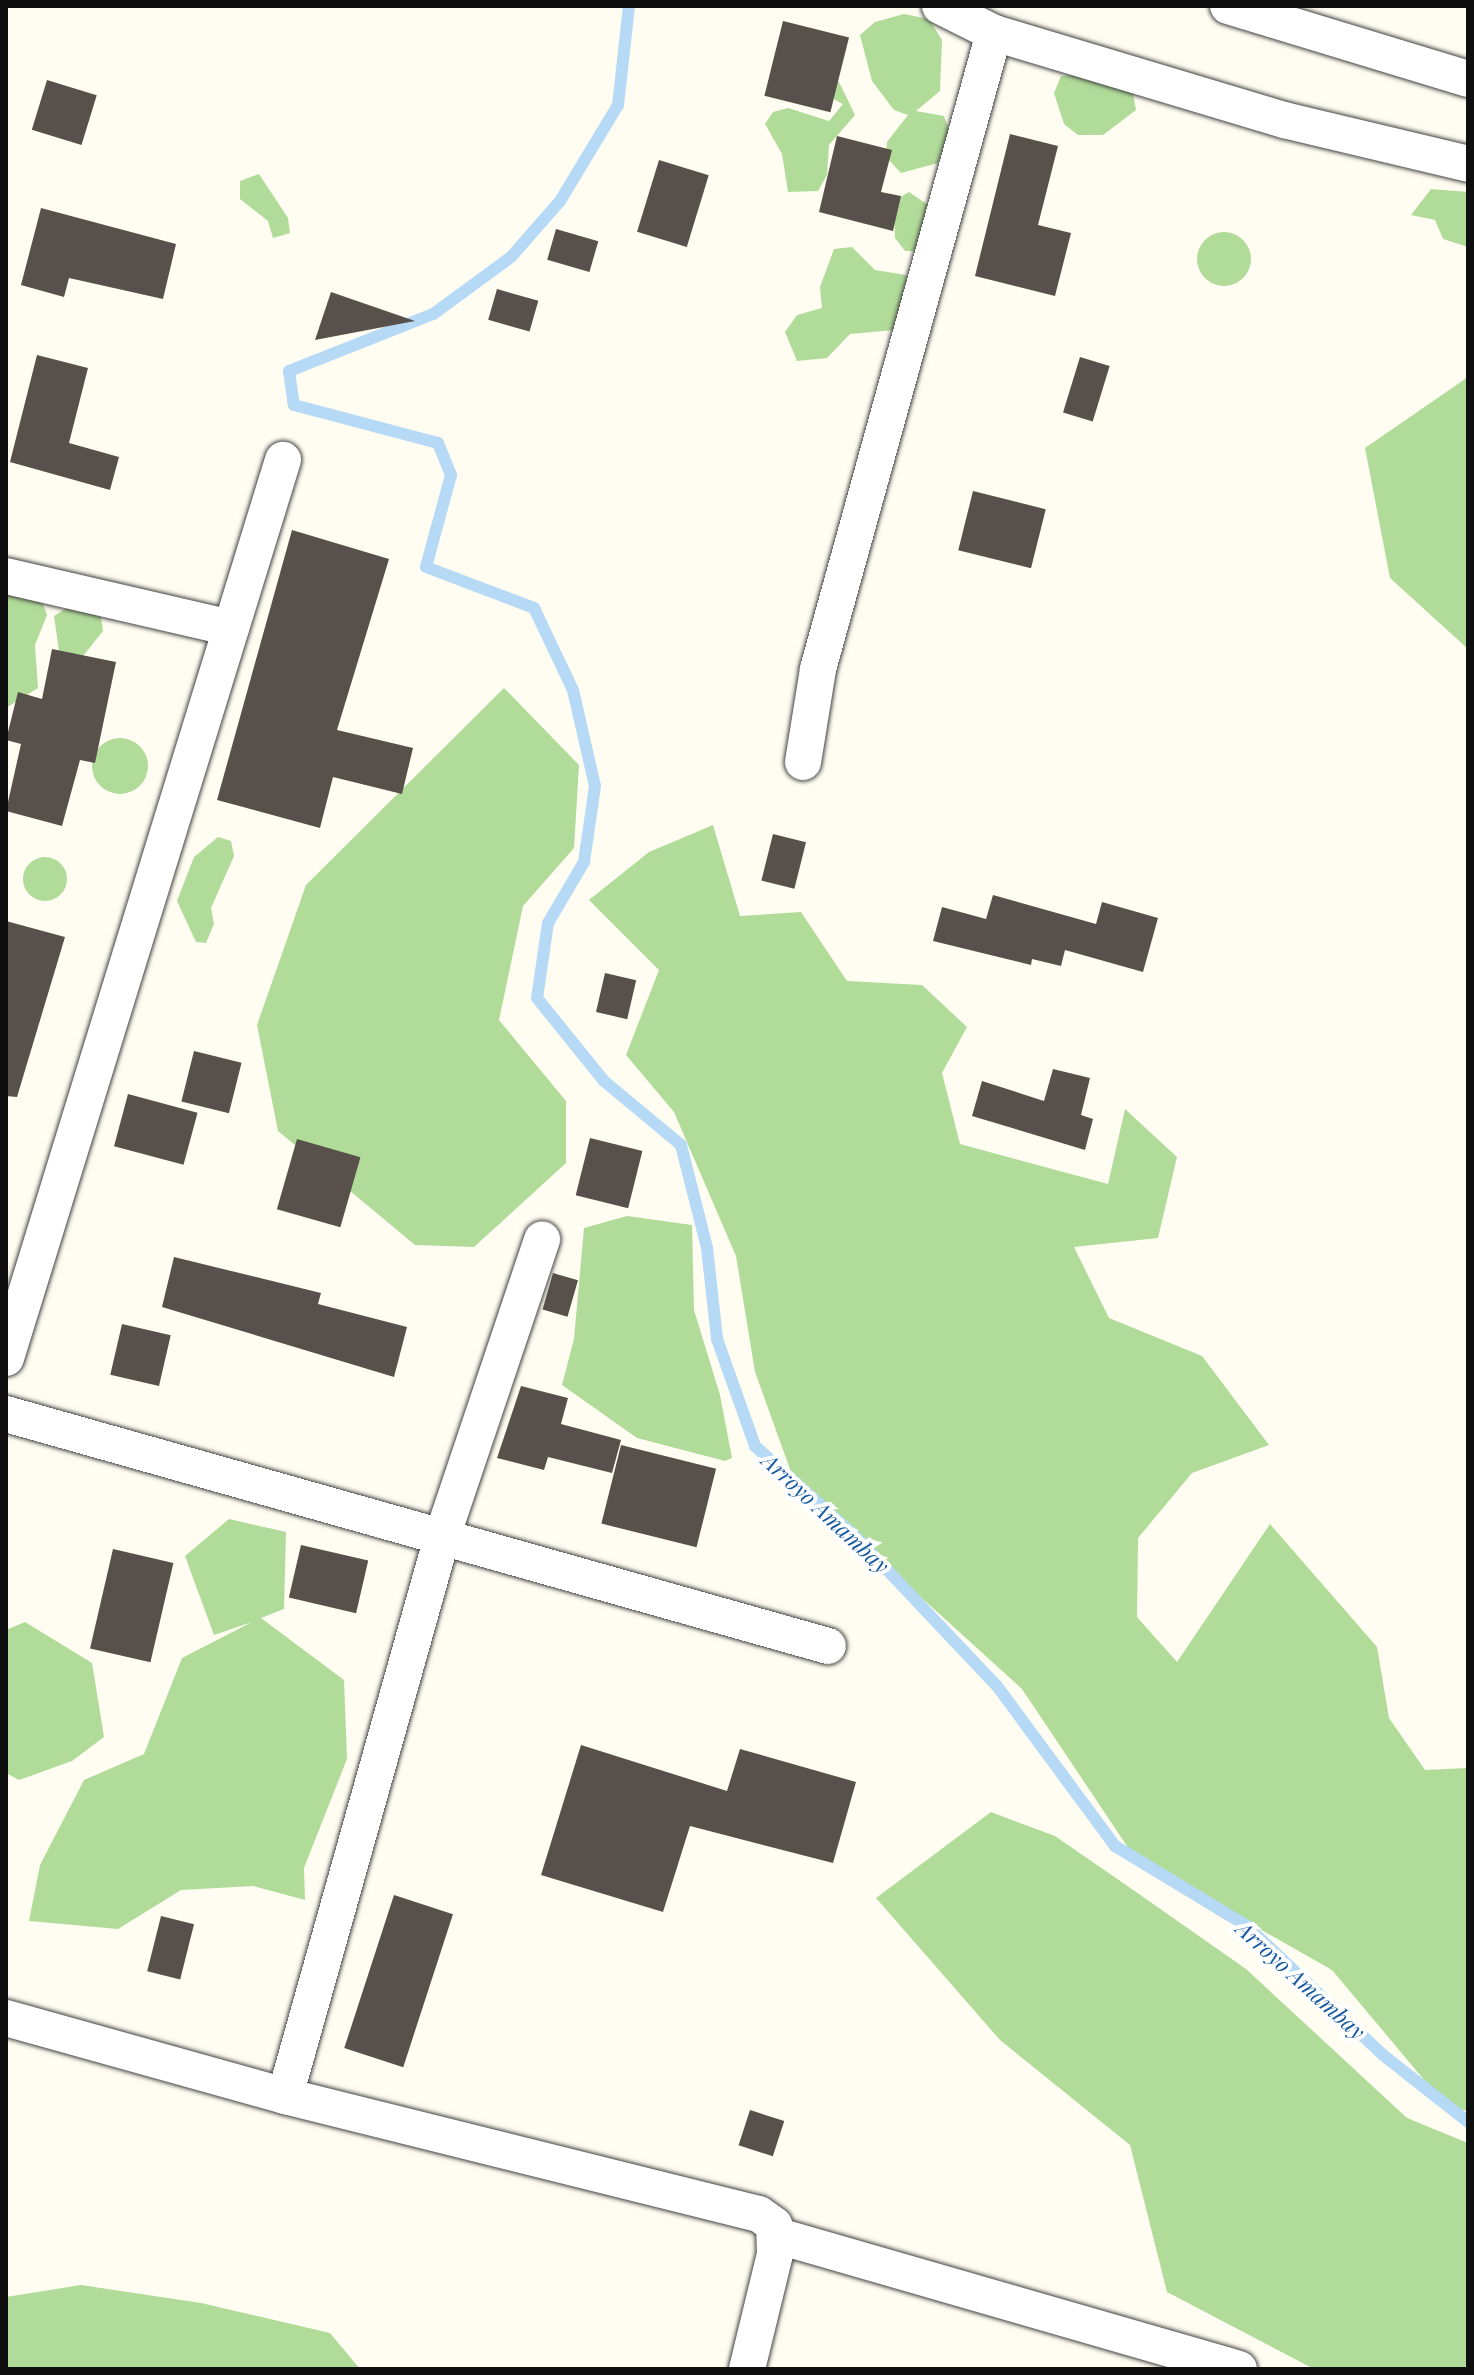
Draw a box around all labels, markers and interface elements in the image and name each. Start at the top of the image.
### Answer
water label: Arroyo Amambay [757,1447,895,1579]
water label: Arroyo Amambay [1231,1915,1371,2045]

